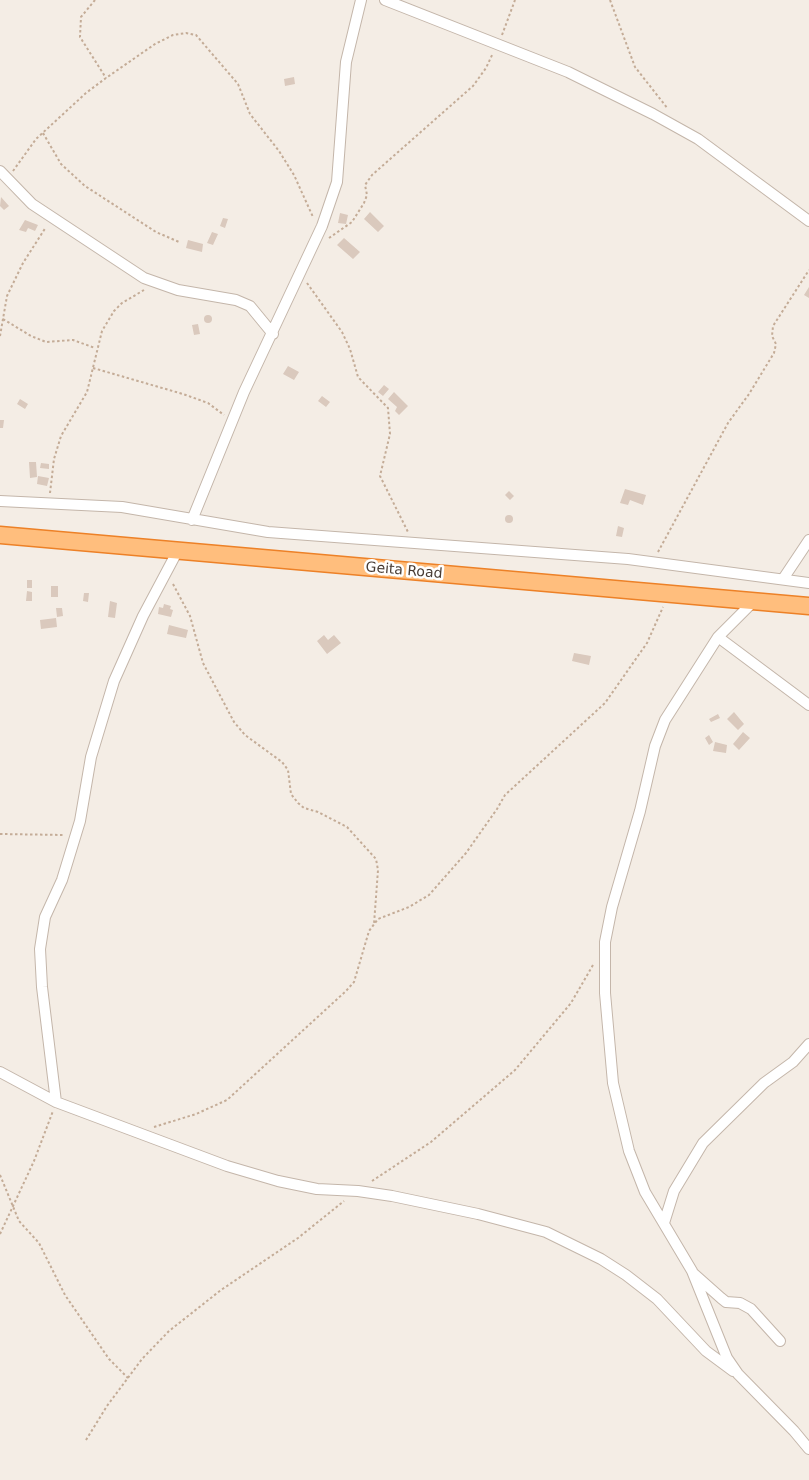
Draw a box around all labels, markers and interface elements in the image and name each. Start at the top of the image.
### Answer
street label: Geita Road [365,559,443,583]

